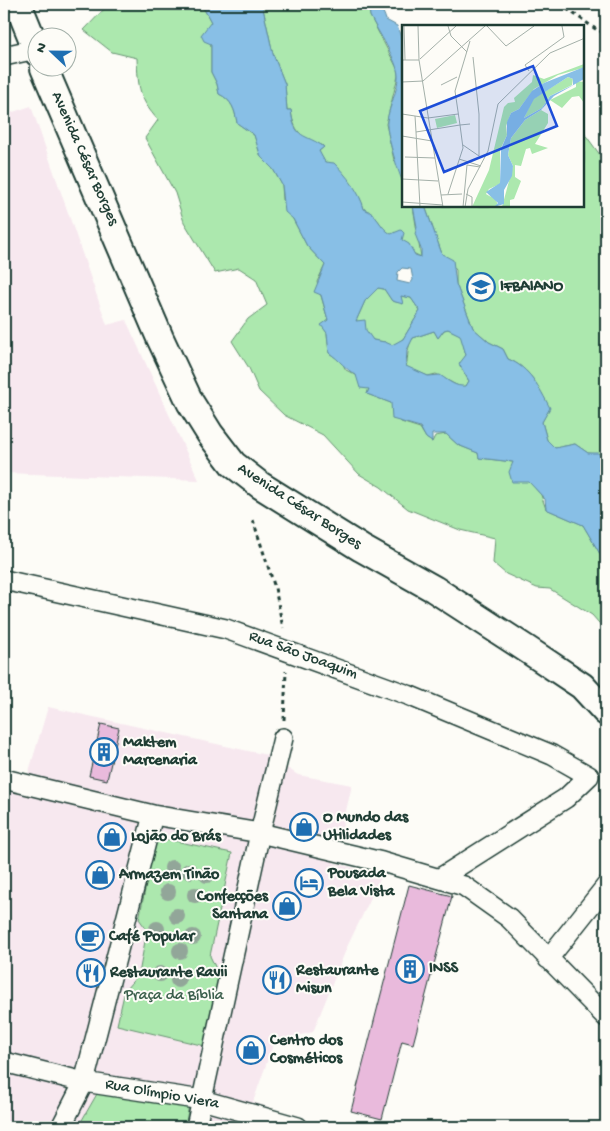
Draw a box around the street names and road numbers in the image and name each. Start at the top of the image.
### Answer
street label: Avenida César Borges [46,89,123,230]
street label: Avenida César Borges [233,460,366,555]
street label: Rua São Joaquim [246,627,361,685]
street label: Rua Olímpio Viera [104,1076,221,1115]

